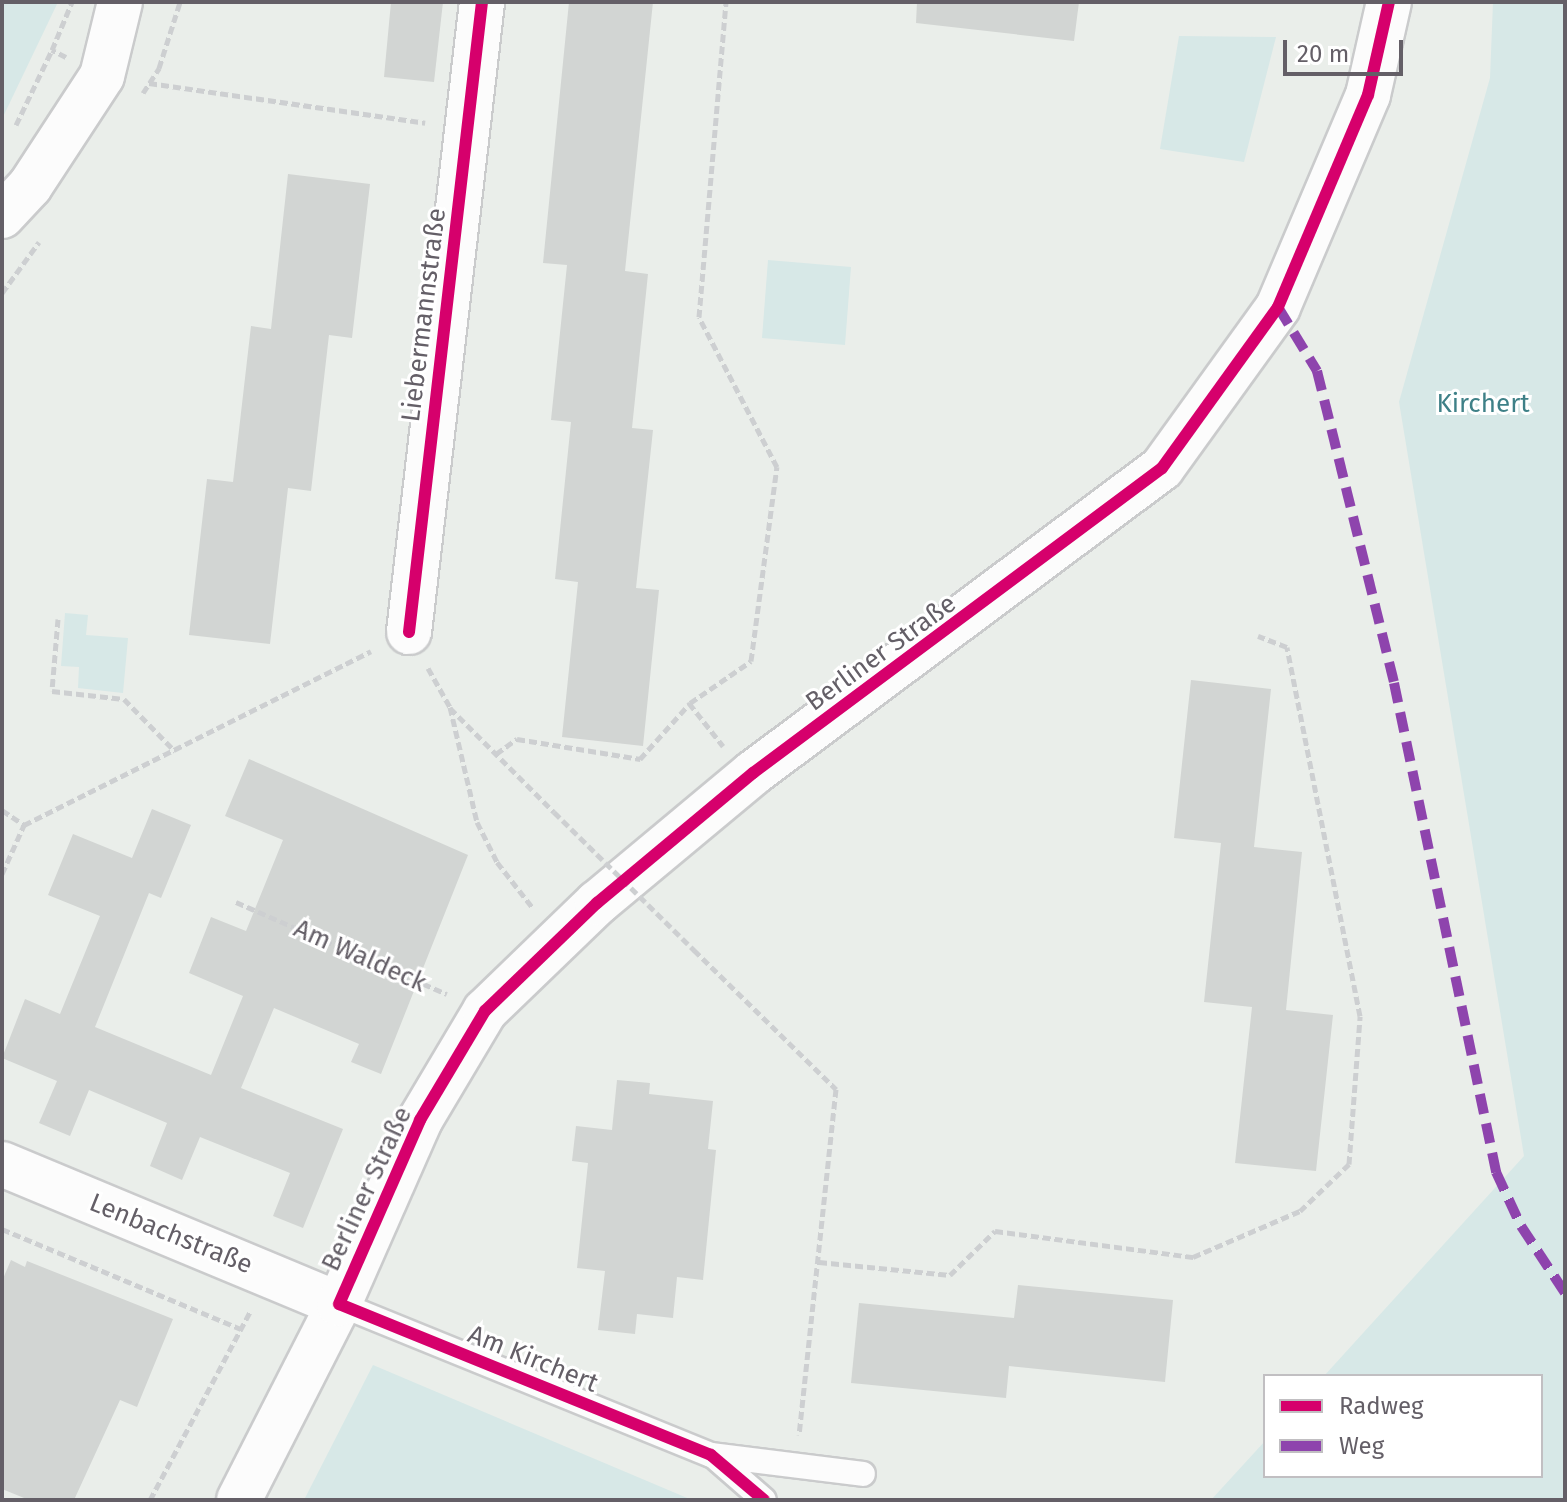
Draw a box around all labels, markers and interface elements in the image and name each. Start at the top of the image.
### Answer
scale bar [1287,24,1407,74]
text: 20 m [1297,40,1349,68]
street label: Liebermannstraße [395,206,453,424]
park label: Kirchert [1436,388,1530,420]
street label: Berliner Straße [800,588,962,718]
street label: Am Waldeck [289,913,431,999]
street label: Berliner Straße [315,1102,419,1276]
street label: Lenbachstraße [85,1187,257,1281]
street label: Am Kirchert [464,1319,602,1399]
legend [1263,1374,1543,1478]
text: Radweg [1339,1392,1423,1420]
text: Weg [1339,1432,1384,1460]

